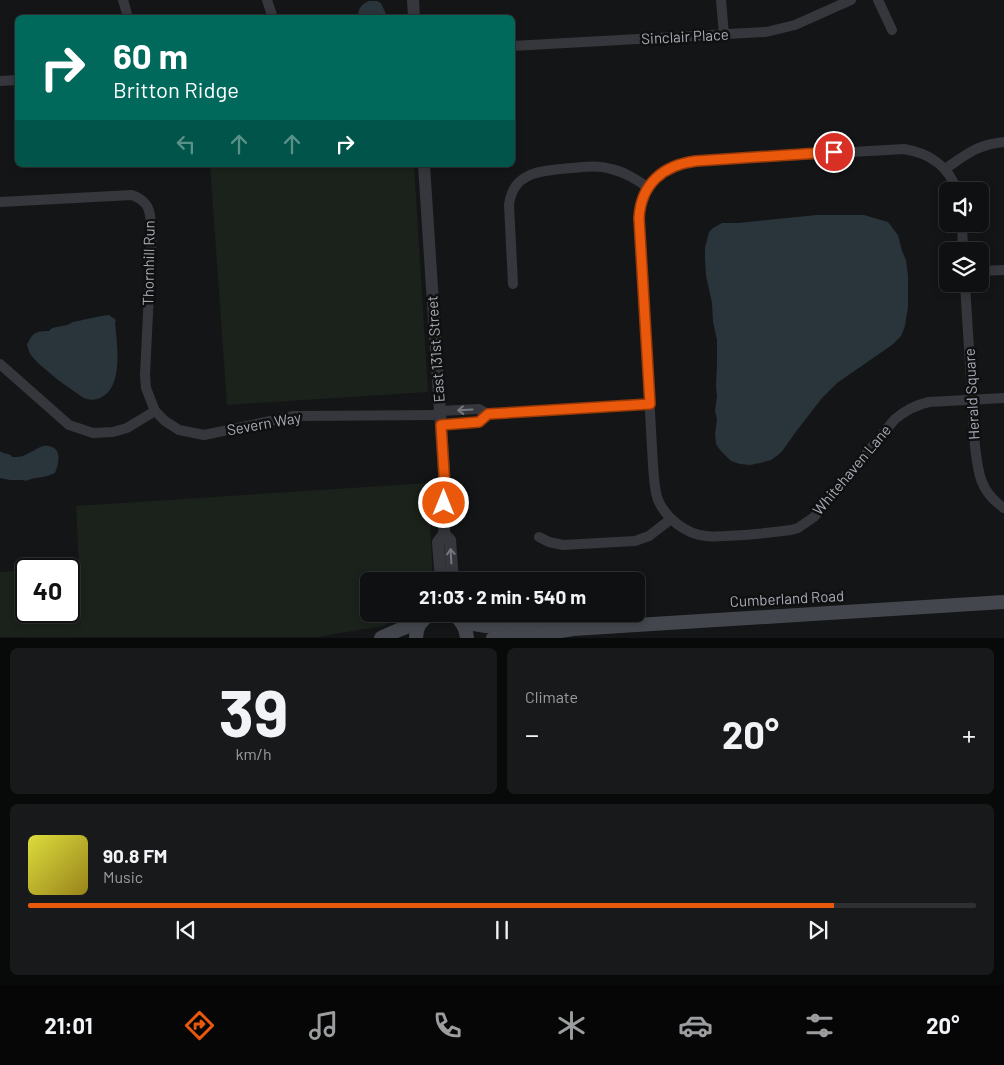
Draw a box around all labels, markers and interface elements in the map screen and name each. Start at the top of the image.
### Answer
street label: Sinclair Place [641,25,729,47]
text: 60 m [113,34,188,76]
icon: right [30,35,95,100]
text: Britton Ridge [113,76,239,102]
icon: left [172,130,200,158]
icon: ahead [225,130,253,158]
icon: ahead [278,130,306,158]
icon: right [331,130,359,158]
pin [813,131,855,173]
icon: arrive [820,138,848,166]
map controls [939,182,989,292]
button: sound [939,182,989,232]
street label: Thornhill Run [138,220,158,306]
button: layers [939,242,989,292]
street label: East 131st Street [422,295,448,403]
street label: Herald Square [960,348,982,440]
one-way arrow [457,406,473,415]
street label: Severn Way [225,408,302,438]
street label: Whitehaven Lane [808,421,894,518]
position arrow [417,476,469,528]
one-way arrow [447,548,456,564]
speed limit sign: 40 [15,558,80,623]
text: 21:03 · 2 min · 540 m [419,585,586,608]
street label: Cumberland Road [729,586,845,610]
text: 39 [219,672,288,750]
text: Climate [525,687,578,706]
text: 20° [722,711,779,757]
text: − [525,717,539,751]
text: + [962,717,976,751]
text: km/h [235,744,272,763]
text: 90.8 FM [103,844,167,867]
text: Music [103,867,143,886]
icon: previous [172,916,200,944]
icon: pause [488,916,516,944]
icon: next [804,916,832,944]
icon: directions [182,1008,217,1043]
icon: music [306,1008,341,1043]
icon: phone [430,1008,465,1043]
icon: climate [554,1008,589,1043]
icon: car [678,1008,713,1043]
icon: filters [802,1008,837,1043]
text: 21:01 [45,1012,93,1038]
text: 20° [926,1012,959,1038]

